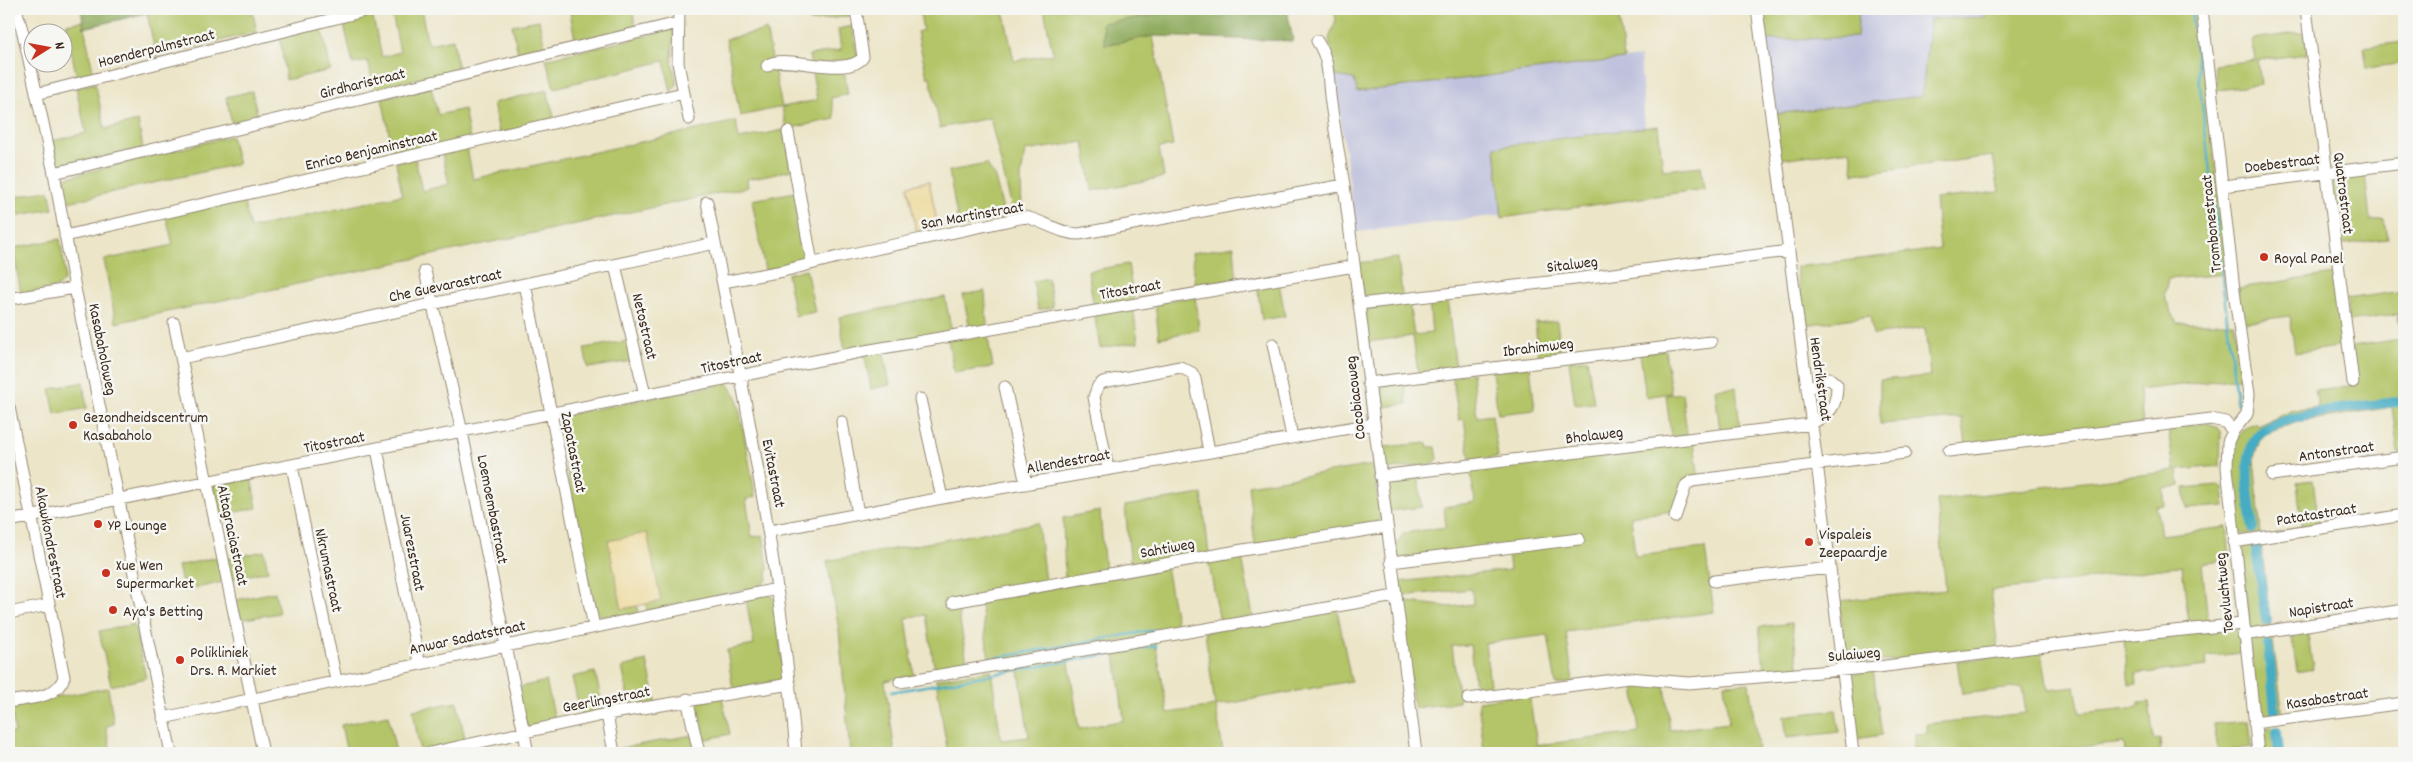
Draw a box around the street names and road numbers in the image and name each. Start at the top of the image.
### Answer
street label: Hoenderpalmstraat [96,24,217,75]
street label: Girdharistraat [317,63,408,106]
street label: Enrico Benjaminstraat [303,125,440,178]
street label: Doebestraat [2243,148,2321,181]
street label: Quatrostraat [2326,151,2359,236]
street label: Trombonestraat [2196,174,2229,274]
street label: San Martinstraat [919,196,1026,237]
street label: Sitalweg [1545,251,1599,280]
street label: Che Guevarastraat [387,263,504,310]
street label: Titostraat [1098,274,1163,307]
street label: Netostraat [625,291,662,362]
street label: Kasabaholoweg [81,301,122,397]
street label: Ibrahimweg [1502,333,1575,364]
street label: Hendrikstraat [1802,336,1837,423]
street label: Titostraat [699,346,764,381]
street label: Cocobiacoweg [1340,355,1373,441]
street label: Zapatastraat [553,410,592,495]
street label: Bholaweg [1564,422,1624,451]
street label: Titostraat [302,426,367,461]
street label: Antonstraat [2297,436,2376,469]
street label: Evitastraat [755,437,791,510]
street label: Allendestraat [1025,444,1112,481]
street label: Loemoembastraat [470,453,513,566]
street label: Altagraciastraat [210,483,254,588]
street label: Akawkondrestraat [27,484,72,601]
street label: Patatastraat [2275,498,2358,533]
street label: Juarezstraat [393,512,430,593]
street label: Nkrumastraat [307,526,348,615]
street label: Sahtiweg [1138,533,1197,566]
street label: Toevluchtweg [2210,551,2241,634]
street label: Napistraat [2287,592,2355,625]
street label: Anwar Sadatstraat [407,615,528,662]
street label: Sulaiweg [1827,642,1881,669]
street label: Geerlingstraat [561,681,652,720]
street label: Kasabastraat [2285,682,2370,717]

